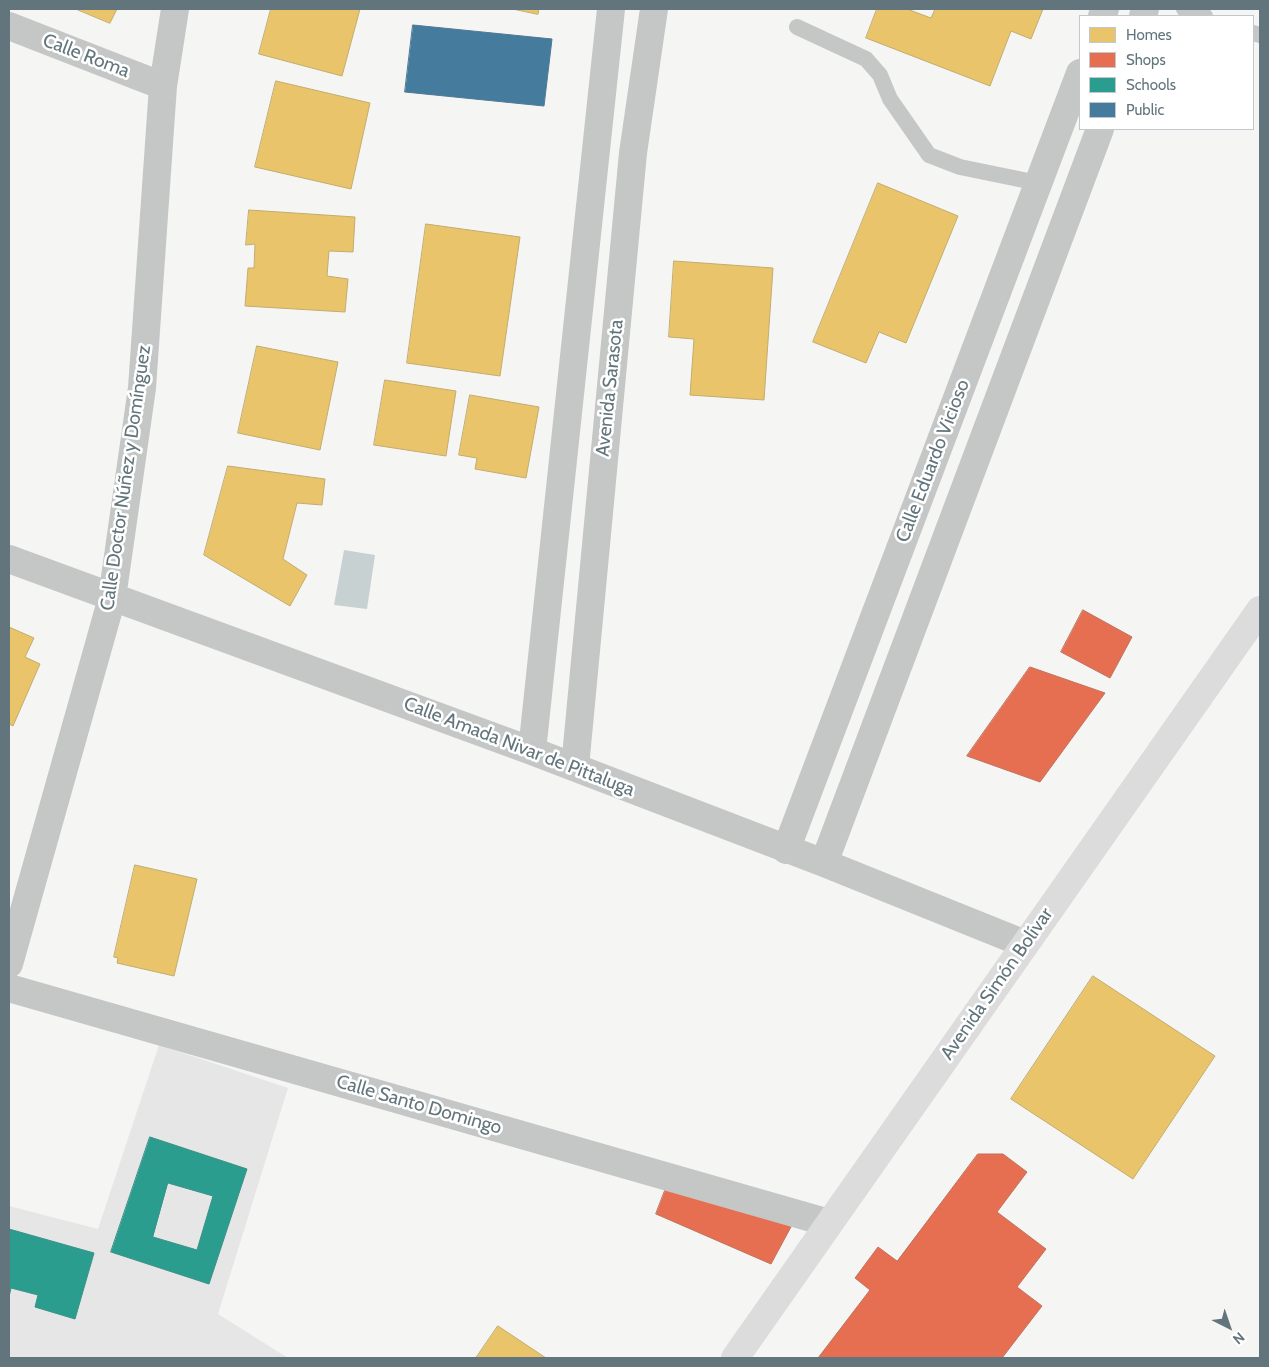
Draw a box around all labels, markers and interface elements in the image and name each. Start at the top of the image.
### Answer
legend [1079,15,1254,130]
text: Homes [1126,26,1172,44]
street label: Calle Roma [39,29,133,83]
text: Shops [1126,51,1166,69]
text: Schools [1126,76,1176,94]
text: Public [1126,101,1164,119]
street label: Avenida Sarasota [591,318,629,458]
street label: Calle Doctor Núñez y Domínguez [96,344,156,612]
street label: Calle Eduardo Vicioso [891,376,975,546]
street label: Calle Amada Nivar de Pittaluga [400,692,638,802]
street label: Avenida Simón Bolívar [936,904,1058,1064]
street label: Calle Santo Domingo [334,1071,504,1139]
north arrow [1204,1302,1254,1352]
text: N [1229,1328,1248,1348]

